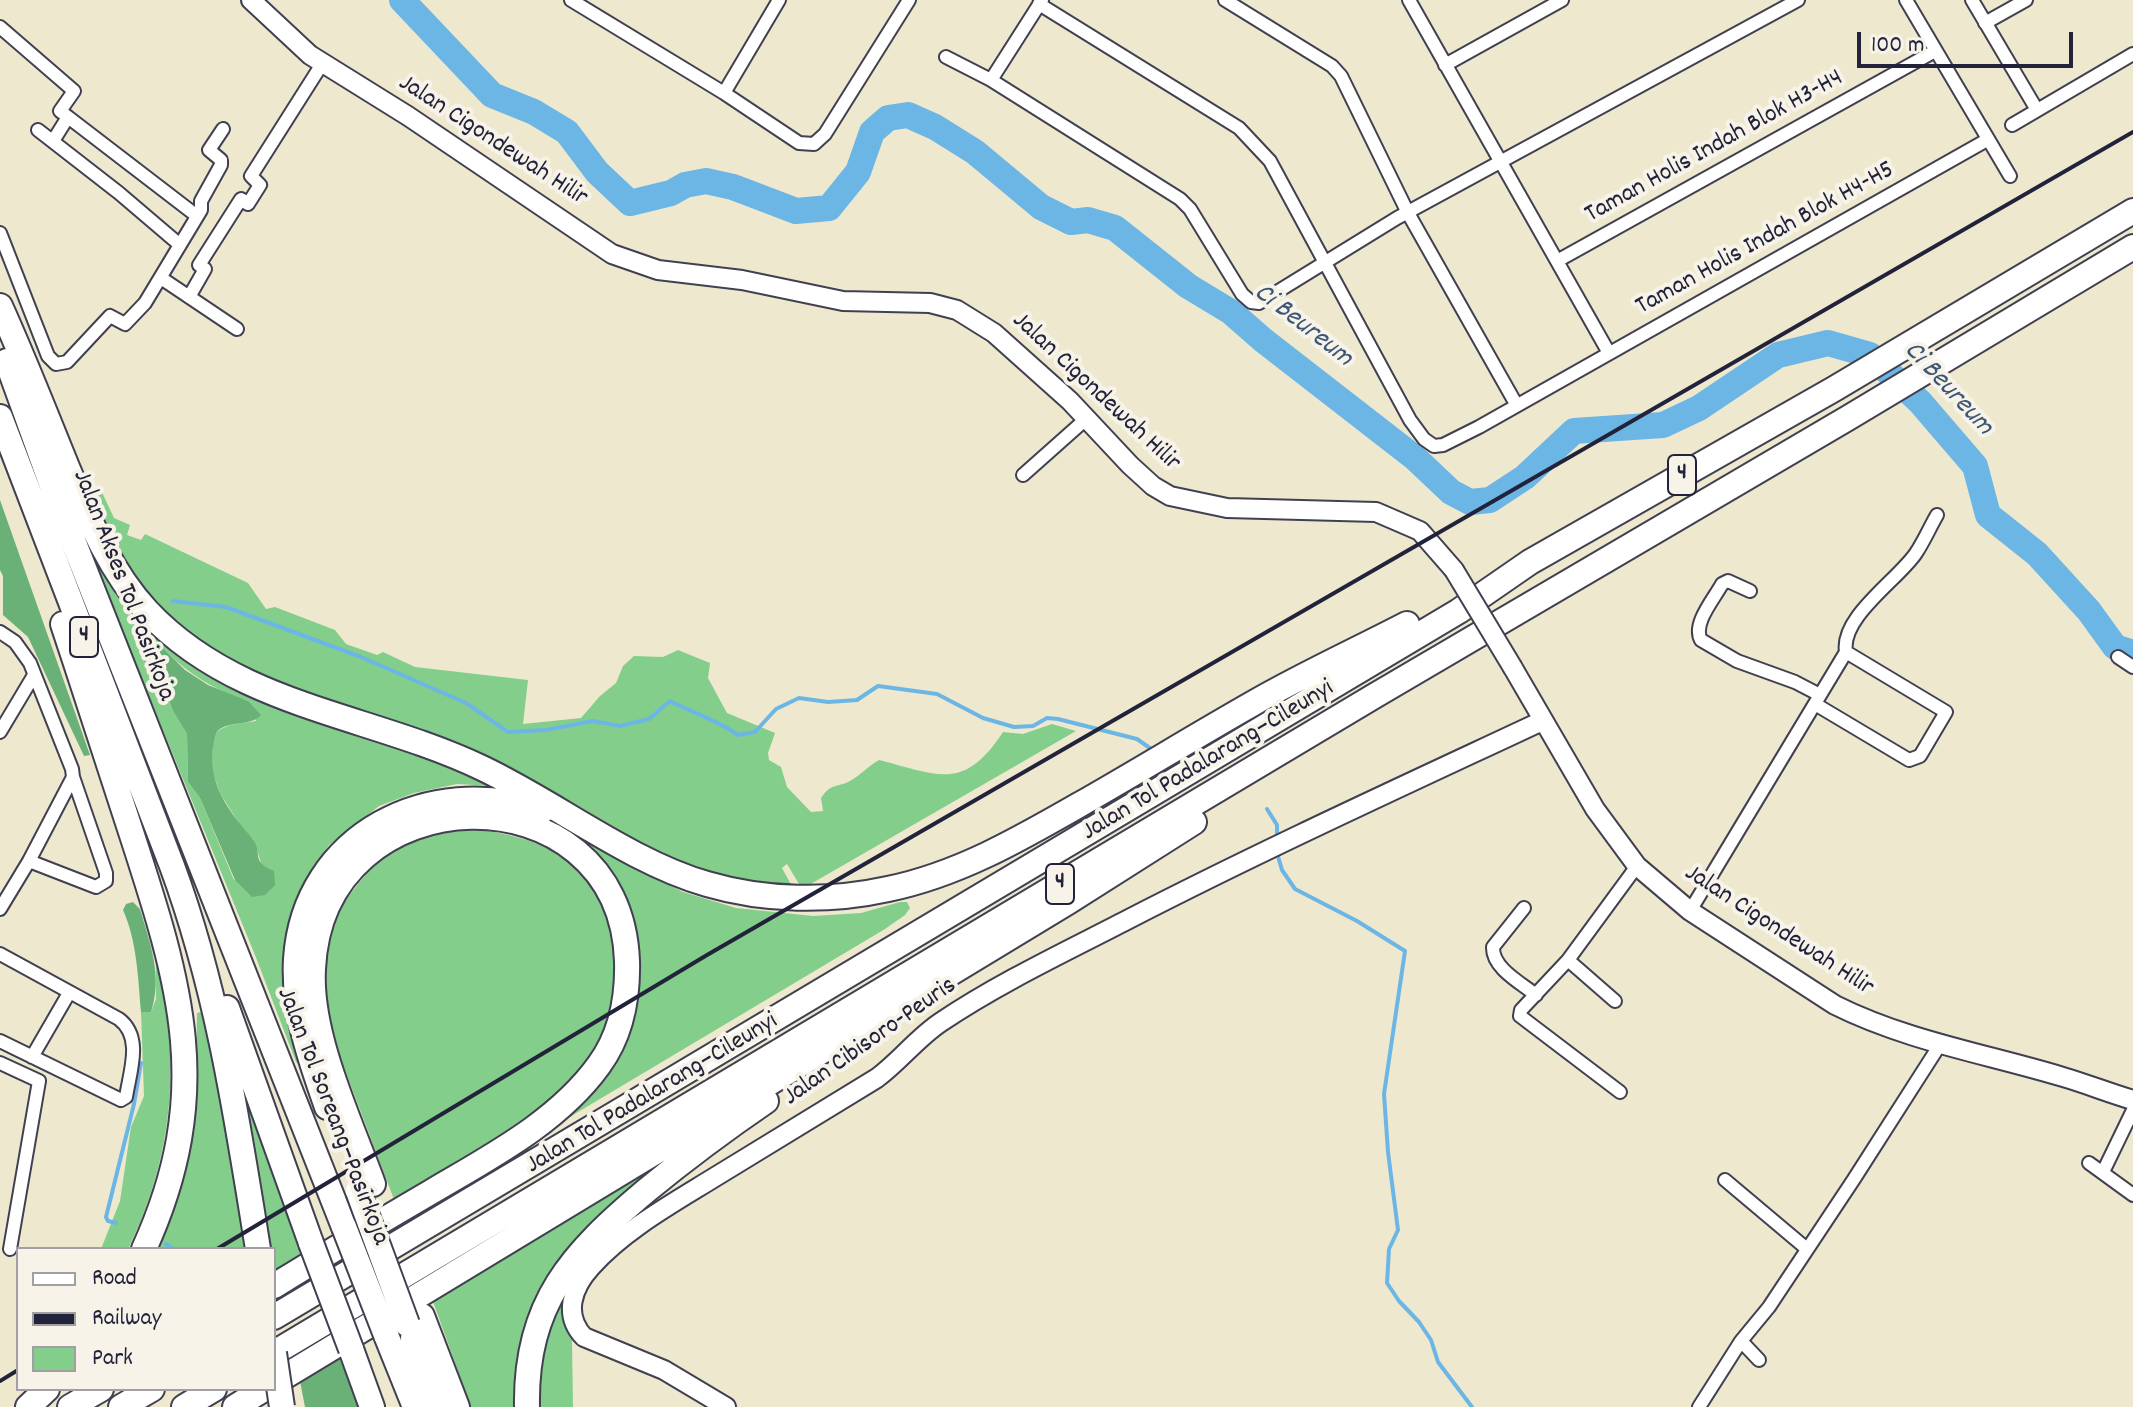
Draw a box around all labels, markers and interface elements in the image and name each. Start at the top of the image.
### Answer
scale bar [1861,16,2077,66]
text: 100 m [1871,29,1924,63]
street label: Taman Holis Indah Blok H3-H4 [1581,64,1849,232]
street label: Jalan Cigondewah Hilir [391,69,593,215]
street label: Taman Holis Indah Blok H4-H5 [1631,156,1901,324]
water label: Ci Beureum [1246,278,1358,376]
street label: Jalan Cigondewah Hilir [1004,307,1186,479]
water label: Ci Beureum [1895,336,1999,444]
road number: 4 [1668,455,1696,495]
street label: Jalan Akses Tol Pasirkoja [64,466,180,706]
road number: 4 [70,617,98,657]
street label: Jalan Tol Padalarang–Cileunyi [1077,674,1341,850]
street label: Jalan Cigondewah Hilir [1677,859,1879,1005]
road number: 4 [1046,864,1074,904]
street label: Jalan Cibisoro-Peuris [778,972,964,1114]
street label: Jalan Tol Soreang–Pasirkoja [268,984,394,1250]
street label: Jalan Tol Padalarang–Cileunyi [521,1007,785,1183]
legend [16,1247,276,1391]
text: Road [92,1262,137,1296]
text: Railway [92,1302,161,1336]
text: Park [92,1342,133,1376]

